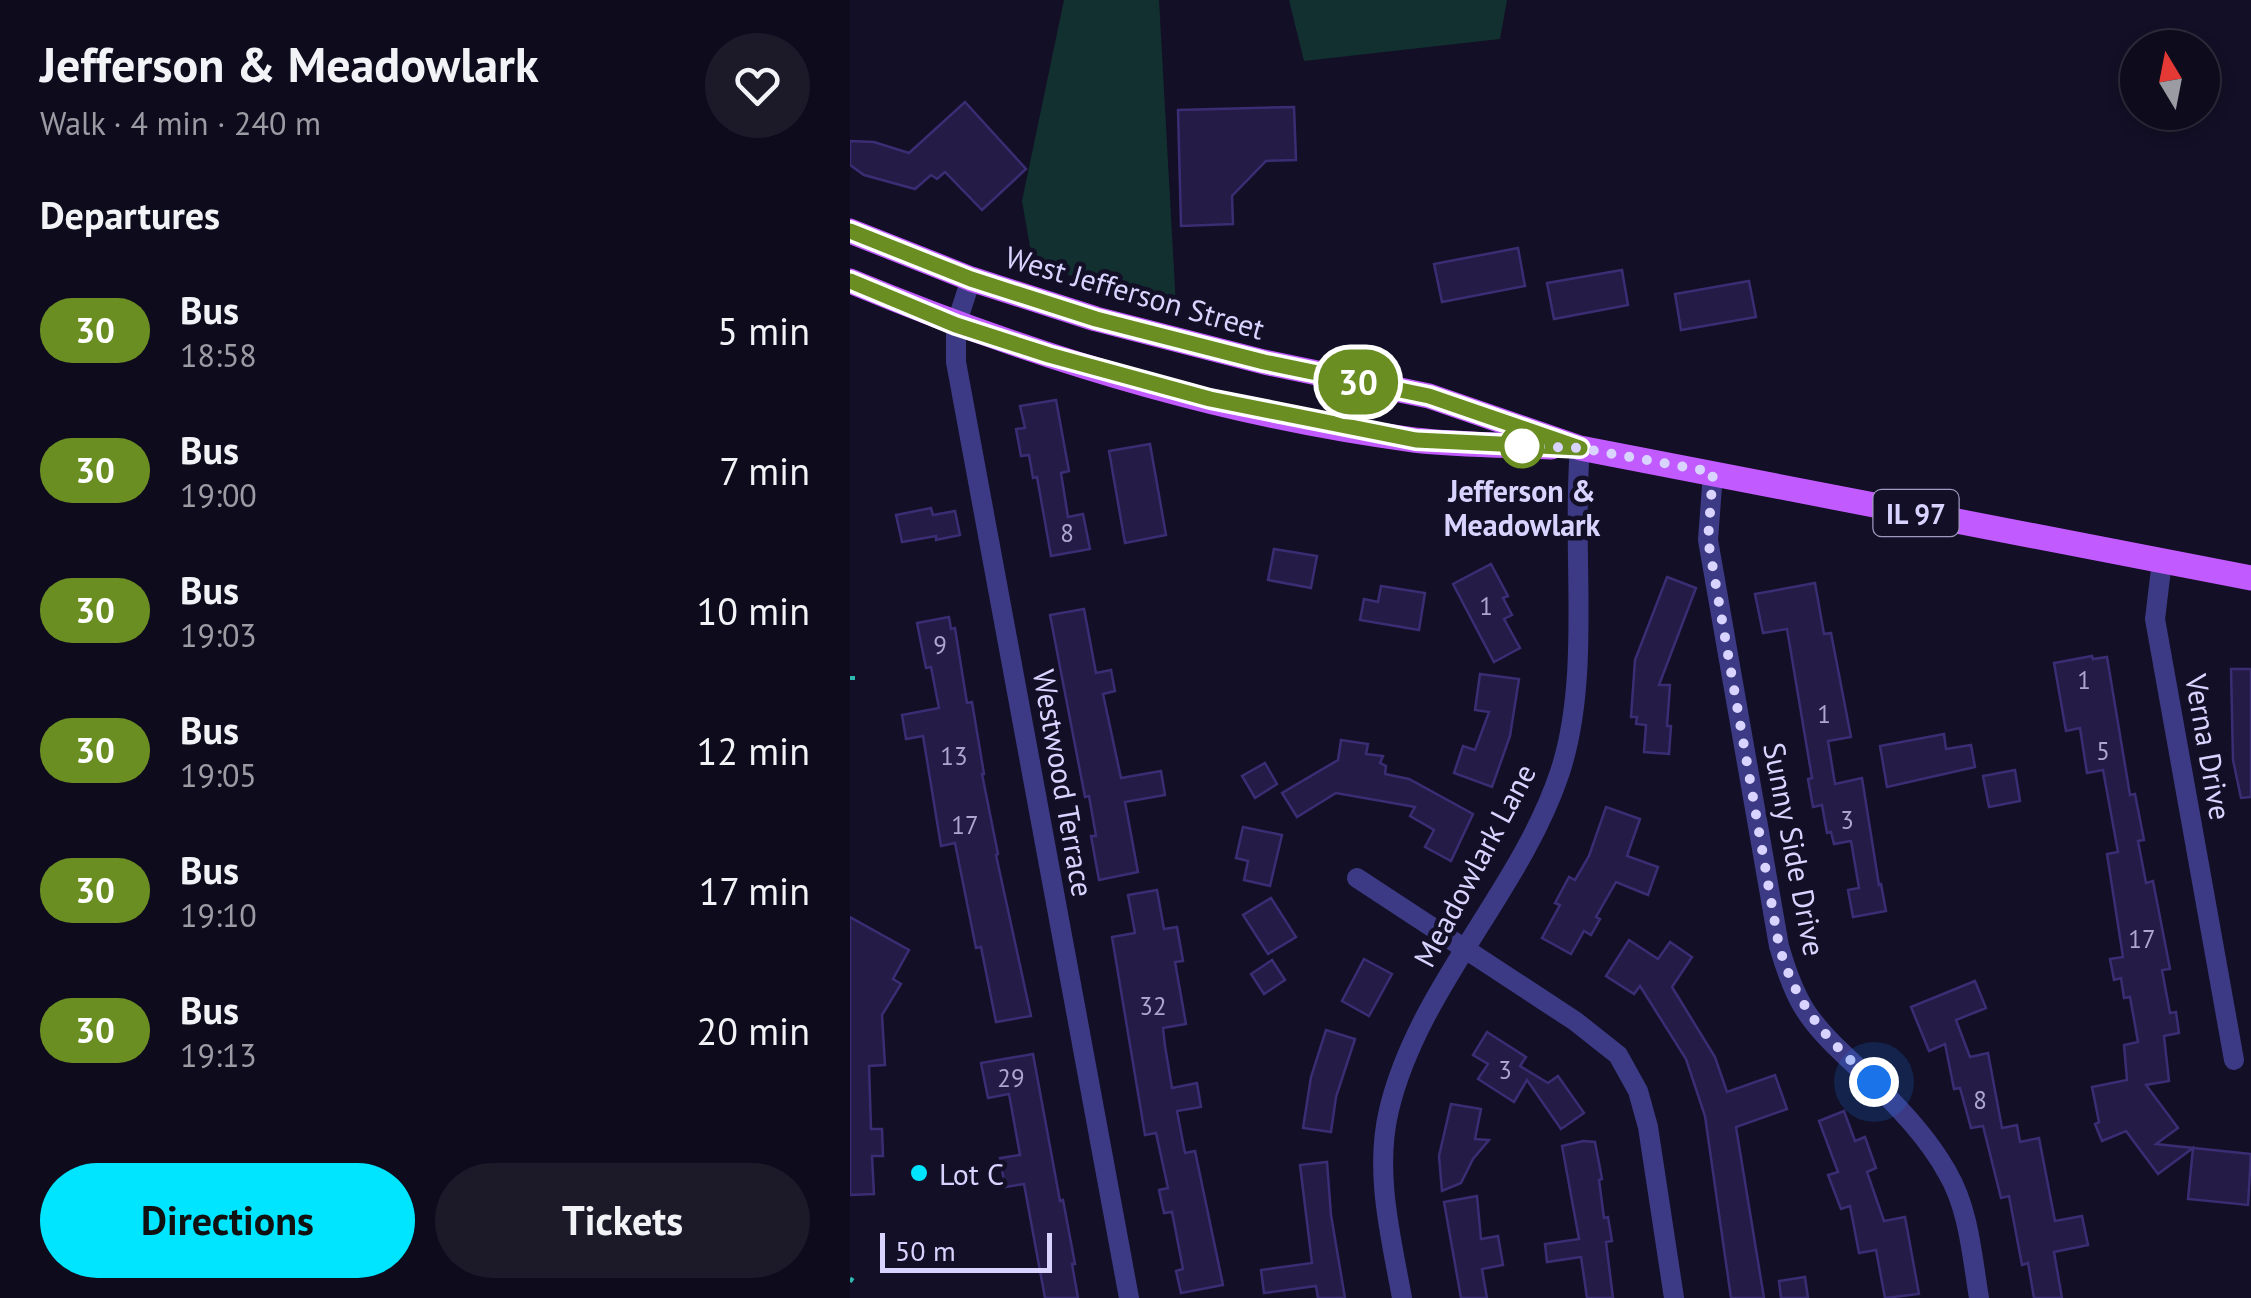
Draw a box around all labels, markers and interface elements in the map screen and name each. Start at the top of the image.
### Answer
north arrow [2120,30,2220,130]
map controls [2120,30,2220,130]
text: Jefferson & Meadowlark [40,33,539,95]
button: heart [705,33,810,138]
text: Walk · 4 min · 240 m [40,102,321,144]
text: Departures [40,190,220,239]
street label: West Jefferson Street [1001,236,1269,348]
text: Bus [180,285,239,334]
text: 5 min [717,306,810,355]
text: 30 [75,307,115,353]
text: 18:58 [180,334,257,376]
line badge: 30 [1313,350,1403,414]
text: 30 [1338,359,1378,405]
text: Bus [180,425,239,474]
marker: Jefferson & Meadowlark [1501,425,1543,467]
text: 7 min [719,446,810,495]
text: 30 [75,447,115,493]
place label: Jefferson & Meadowlark [1444,471,1601,544]
text: 19:00 [180,474,257,516]
road number: IL 97 [1874,490,1958,536]
house number: 8 [1060,517,1074,549]
text: Bus [180,565,239,614]
text: 10 min [697,586,810,635]
text: 30 [75,587,115,633]
house number: 1 [1479,590,1493,622]
text: 19:03 [180,614,257,656]
house number: 9 [933,629,947,661]
house number: 1 [2077,664,2091,696]
street label: Westwood Terrace [1025,666,1103,900]
street label: Verna Drive [2177,670,2241,823]
house number: 1 [1817,698,1831,730]
text: Bus [180,705,239,754]
text: 12 min [697,726,810,775]
text: 30 [75,727,115,773]
house number: 5 [2096,735,2110,767]
street label: Sunny Side Drive [1755,739,1835,959]
house number: 13 [940,740,968,772]
text: 19:05 [180,754,257,796]
street label: Meadowlark Lane [1404,757,1544,973]
house number: 3 [1840,804,1854,836]
house number: 17 [951,809,979,841]
text: Bus [180,845,239,894]
text: 17 min [699,866,810,915]
text: 30 [75,867,115,913]
text: 19:10 [180,894,257,936]
house number: 17 [2128,923,2156,955]
text: Bus [180,985,239,1034]
house number: 32 [1139,990,1167,1022]
text: 20 min [697,1006,810,1055]
text: 30 [75,1007,115,1053]
text: 19:13 [180,1034,257,1076]
house number: 3 [1498,1054,1512,1086]
your location [1849,1057,1899,1107]
house number: 29 [997,1062,1025,1094]
house number: 8 [1973,1084,1987,1116]
place label: Lot C [939,1154,1004,1193]
marker: Lot C [908,1162,930,1184]
button: Directions [40,1163,415,1278]
button: Tickets [435,1163,810,1278]
scale bar [880,1228,1052,1272]
text: 50 m [895,1232,956,1269]

